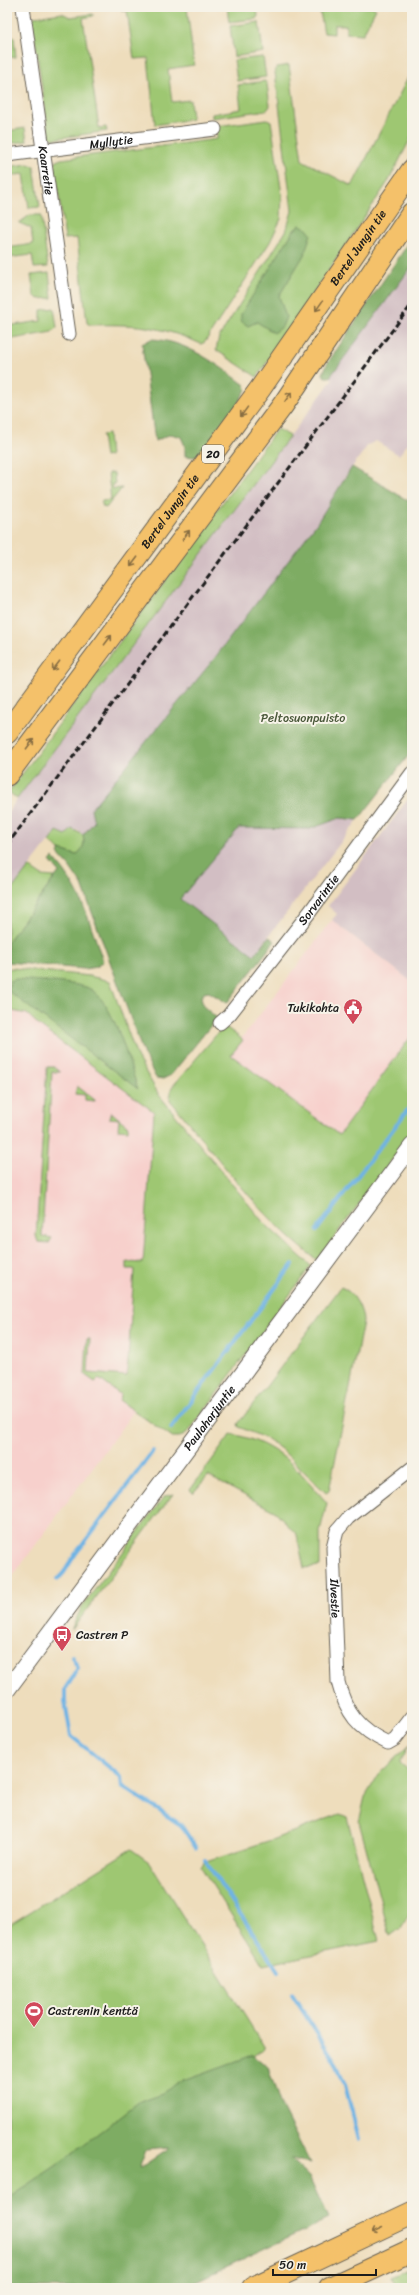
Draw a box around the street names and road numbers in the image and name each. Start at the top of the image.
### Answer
street label: Myllytie [88,128,134,156]
street label: Kaarretie [32,144,60,196]
street label: Bertel Jungin tie [324,205,392,290]
road number: 20 [202,445,224,463]
street label: Bertel Jungin tie [135,469,205,554]
street label: Sorvarintie [292,869,345,930]
street label: Paulaharjuntie [177,1380,241,1456]
street label: Ilvestie [323,1577,347,1618]

